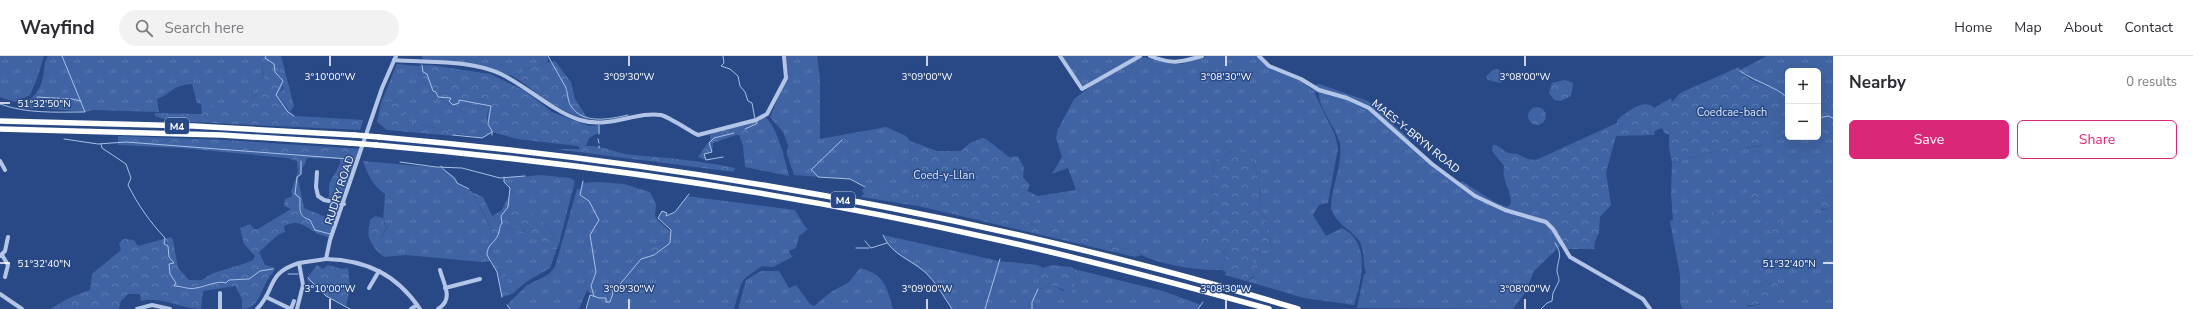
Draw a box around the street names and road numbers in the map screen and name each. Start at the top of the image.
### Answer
street label: MAES-Y-BRYN ROAD [1368,96,1463,177]
road number: M4 [165,118,189,134]
street label: RUDRY ROAD [321,154,358,227]
road number: M4 [831,192,855,208]

